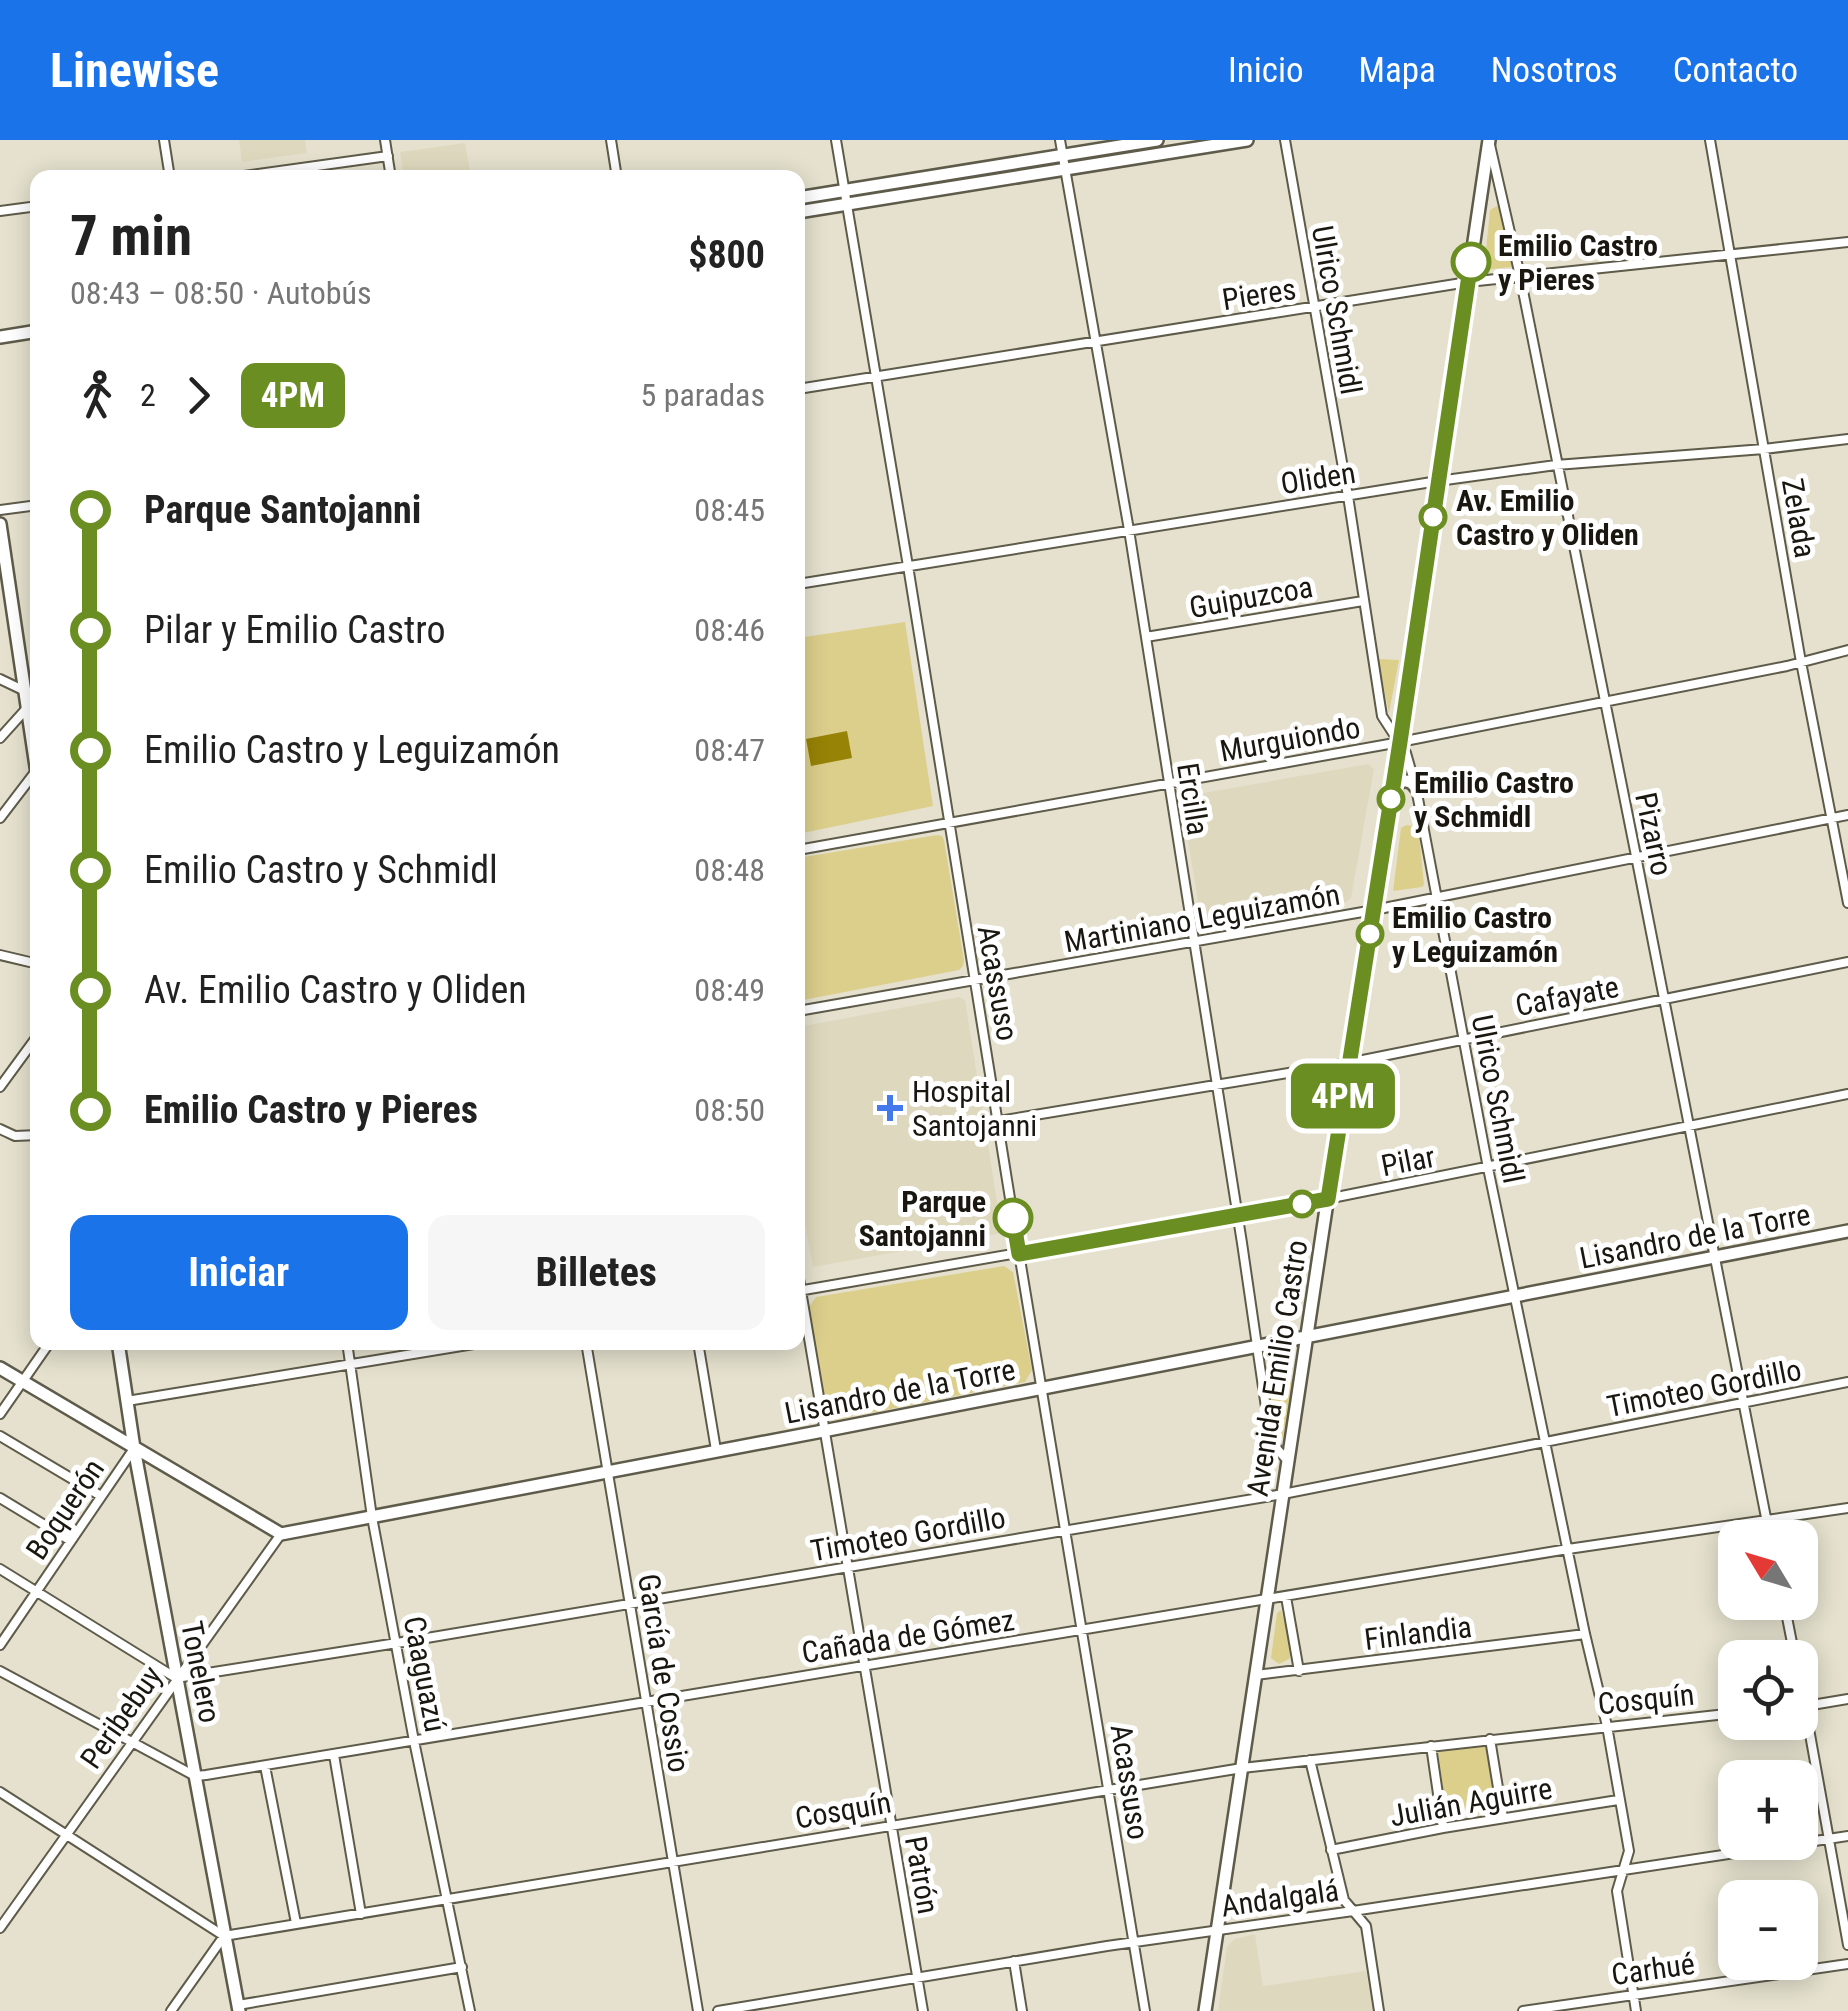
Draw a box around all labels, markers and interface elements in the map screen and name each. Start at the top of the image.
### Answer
text: Linewise [50,42,219,99]
text: Inicio [1228,50,1304,91]
text: Mapa [1359,50,1436,91]
text: Nosotros [1491,50,1618,91]
text: Contacto [1673,50,1798,91]
text: 7 min [70,204,192,268]
street label: Ulrico Schmidl [1305,223,1369,397]
place label: Emilio Castro y Pieres [1498,228,1658,297]
text: $800 [688,233,765,277]
marker: Emilio Castro y Pieres [1452,243,1490,281]
street label: Pieres [1220,271,1298,317]
text: 08:43 – 08:50 · Autobús [70,274,372,312]
icon: walk [70,368,125,423]
icon: forward [171,368,226,423]
text: 4PM [261,375,325,416]
text: 2 [140,376,156,414]
text: 5 paradas [641,376,765,414]
street label: Oliden [1278,455,1358,501]
street label: Zelada [1775,476,1823,560]
place label: Av. Emilio Castro y Oliden [1456,483,1639,552]
text: Parque Santojanni [144,488,421,532]
text: 08:45 [694,491,765,529]
marker: Av. Emilio Castro y Oliden [1420,504,1446,530]
street label: Guipuzcoa [1187,569,1315,625]
text: Pilar y Emilio Castro [144,608,446,652]
text: 08:46 [694,611,765,649]
street label: Murguiondo [1217,709,1363,769]
text: Emilio Castro y Leguizamón [144,728,560,772]
text: 08:47 [694,731,765,769]
street label: Ercilla [1170,760,1216,838]
place label: Emilio Castro y Schmidl [1414,765,1574,834]
marker: Emilio Castro y Schmidl [1378,786,1404,812]
street label: Pizarro [1628,789,1680,879]
text: Emilio Castro y Schmidl [144,848,498,892]
text: 08:48 [694,851,765,889]
street label: Martiniano Leguizamón [1062,877,1342,959]
place label: Emilio Castro y Leguizamón [1392,900,1558,969]
marker: Emilio Castro y Leguizamón [1357,921,1383,947]
street label: Acassuso [971,923,1025,1043]
text: Av. Emilio Castro y Oliden [144,968,527,1012]
street label: Cafayate [1512,969,1622,1023]
text: 08:49 [694,971,765,1009]
street label: Ulrico Schmidl [1465,1012,1531,1186]
line badge: 4PM [1286,1064,1400,1128]
place label: Hospital Santojanni [912,1074,1037,1143]
text: 4PM [1311,1076,1375,1117]
text: Emilio Castro y Pieres [144,1088,478,1132]
text: 08:50 [694,1091,765,1129]
marker: Hospital Santojanni [877,1095,903,1121]
street label: Pilar [1378,1139,1438,1183]
place label: Parque Santojanni [859,1184,986,1253]
unlabelled marker [1289,1191,1315,1217]
street label: Lisandro de la Torre [1577,1196,1813,1276]
marker: Parque Santojanni [994,1199,1032,1237]
button: Iniciar [70,1215,408,1330]
button: Billetes [428,1215,765,1330]
street label: Avenida Emilio Castro [1239,1237,1315,1499]
street label: Lisandro de la Torre [782,1351,1018,1431]
street label: Timoteo Gordillo [1604,1352,1804,1424]
street label: Boquerón [19,1452,111,1566]
street label: Timoteo Gordillo [808,1500,1008,1568]
north arrow [1718,1520,1818,1620]
map controls [1718,1520,1818,1980]
street label: García de Cossio [631,1571,697,1775]
street label: Cañada de Gómez [799,1602,1017,1670]
street label: Finlandia [1362,1609,1474,1657]
street label: Caaguazú [397,1613,453,1735]
street label: Tonelero [174,1618,228,1726]
button: locate [1718,1640,1818,1740]
street label: Peribebuy [73,1659,169,1775]
street label: Cosquín [1596,1677,1696,1721]
street label: Acassuso [1104,1722,1156,1842]
button: + [1718,1760,1818,1860]
street label: Julián Aguirre [1387,1771,1555,1833]
street label: Cosquín [792,1784,894,1836]
street label: Patrón [898,1833,946,1917]
street label: Andalgalá [1219,1872,1341,1924]
button: − [1718,1880,1818,1980]
street label: Carhué [1609,1946,1697,1992]

